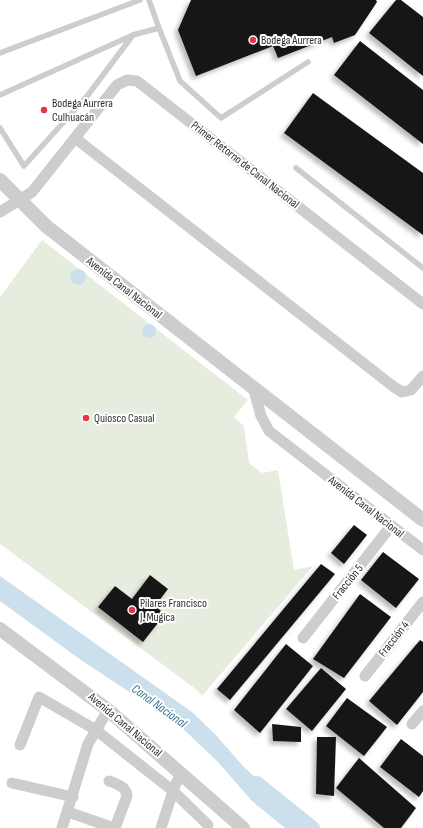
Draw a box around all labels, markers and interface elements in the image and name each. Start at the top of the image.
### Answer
place label: Bodega Aurrera [261,33,322,48]
marker: Bodega Aurrera [248,35,258,45]
place label: Bodega Aurrera Culhuacán [52,96,113,125]
marker: Bodega Aurrera Culhuacán [39,105,49,115]
street label: Primer Retorno de Canal Nacional [188,118,302,212]
street label: Avenida Canal Nacional [82,253,165,322]
place label: Quiosco Casual [94,411,155,426]
marker: Quiosco Casual [81,413,91,423]
street label: Avenida Canal Nacional [324,472,407,541]
street label: Fracción 5 [329,561,367,603]
place label: Pilares Francisco J. Mugica [139,596,207,625]
marker: Pilares Francisco J. Mugica [127,605,137,615]
street label: Fracción 4 [375,618,413,660]
water label: Canal Nacional [128,681,190,732]
street label: Avenida Canal Nacional [84,689,165,760]

